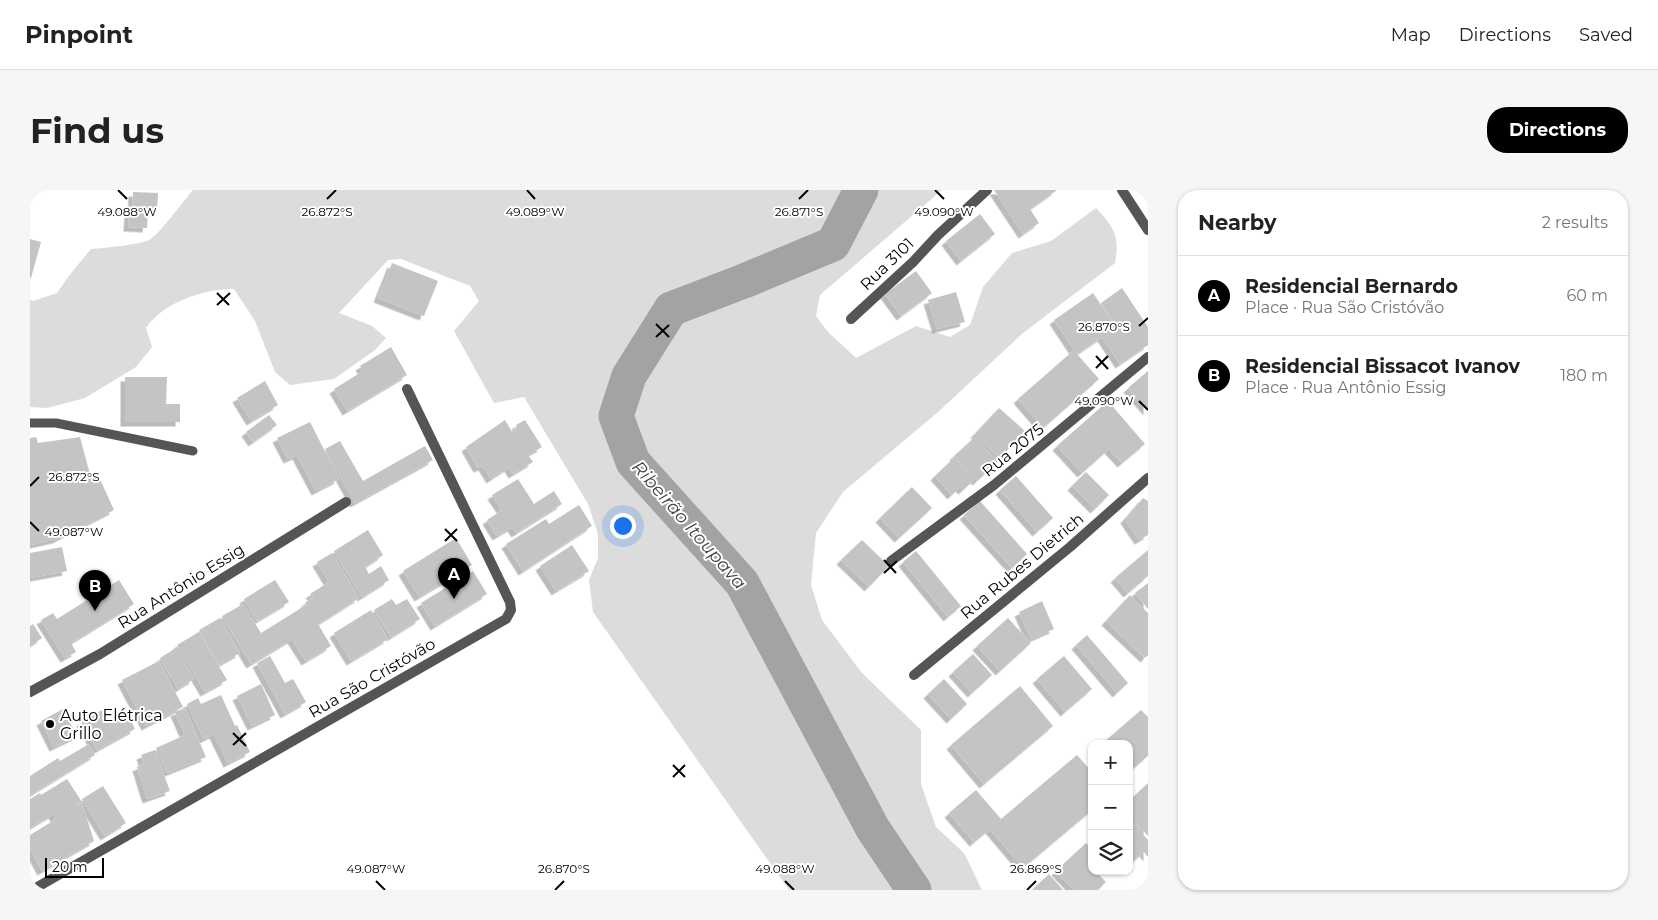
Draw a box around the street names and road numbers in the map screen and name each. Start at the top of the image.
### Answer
street label: Rua 3101 [856,234,918,294]
street label: Rua 2075 [978,419,1048,481]
street label: Rua Rubes Dietrich [957,509,1087,623]
street label: Rua Antônio Essig [114,539,248,633]
street label: Rua São Cristóvão [305,634,439,722]

